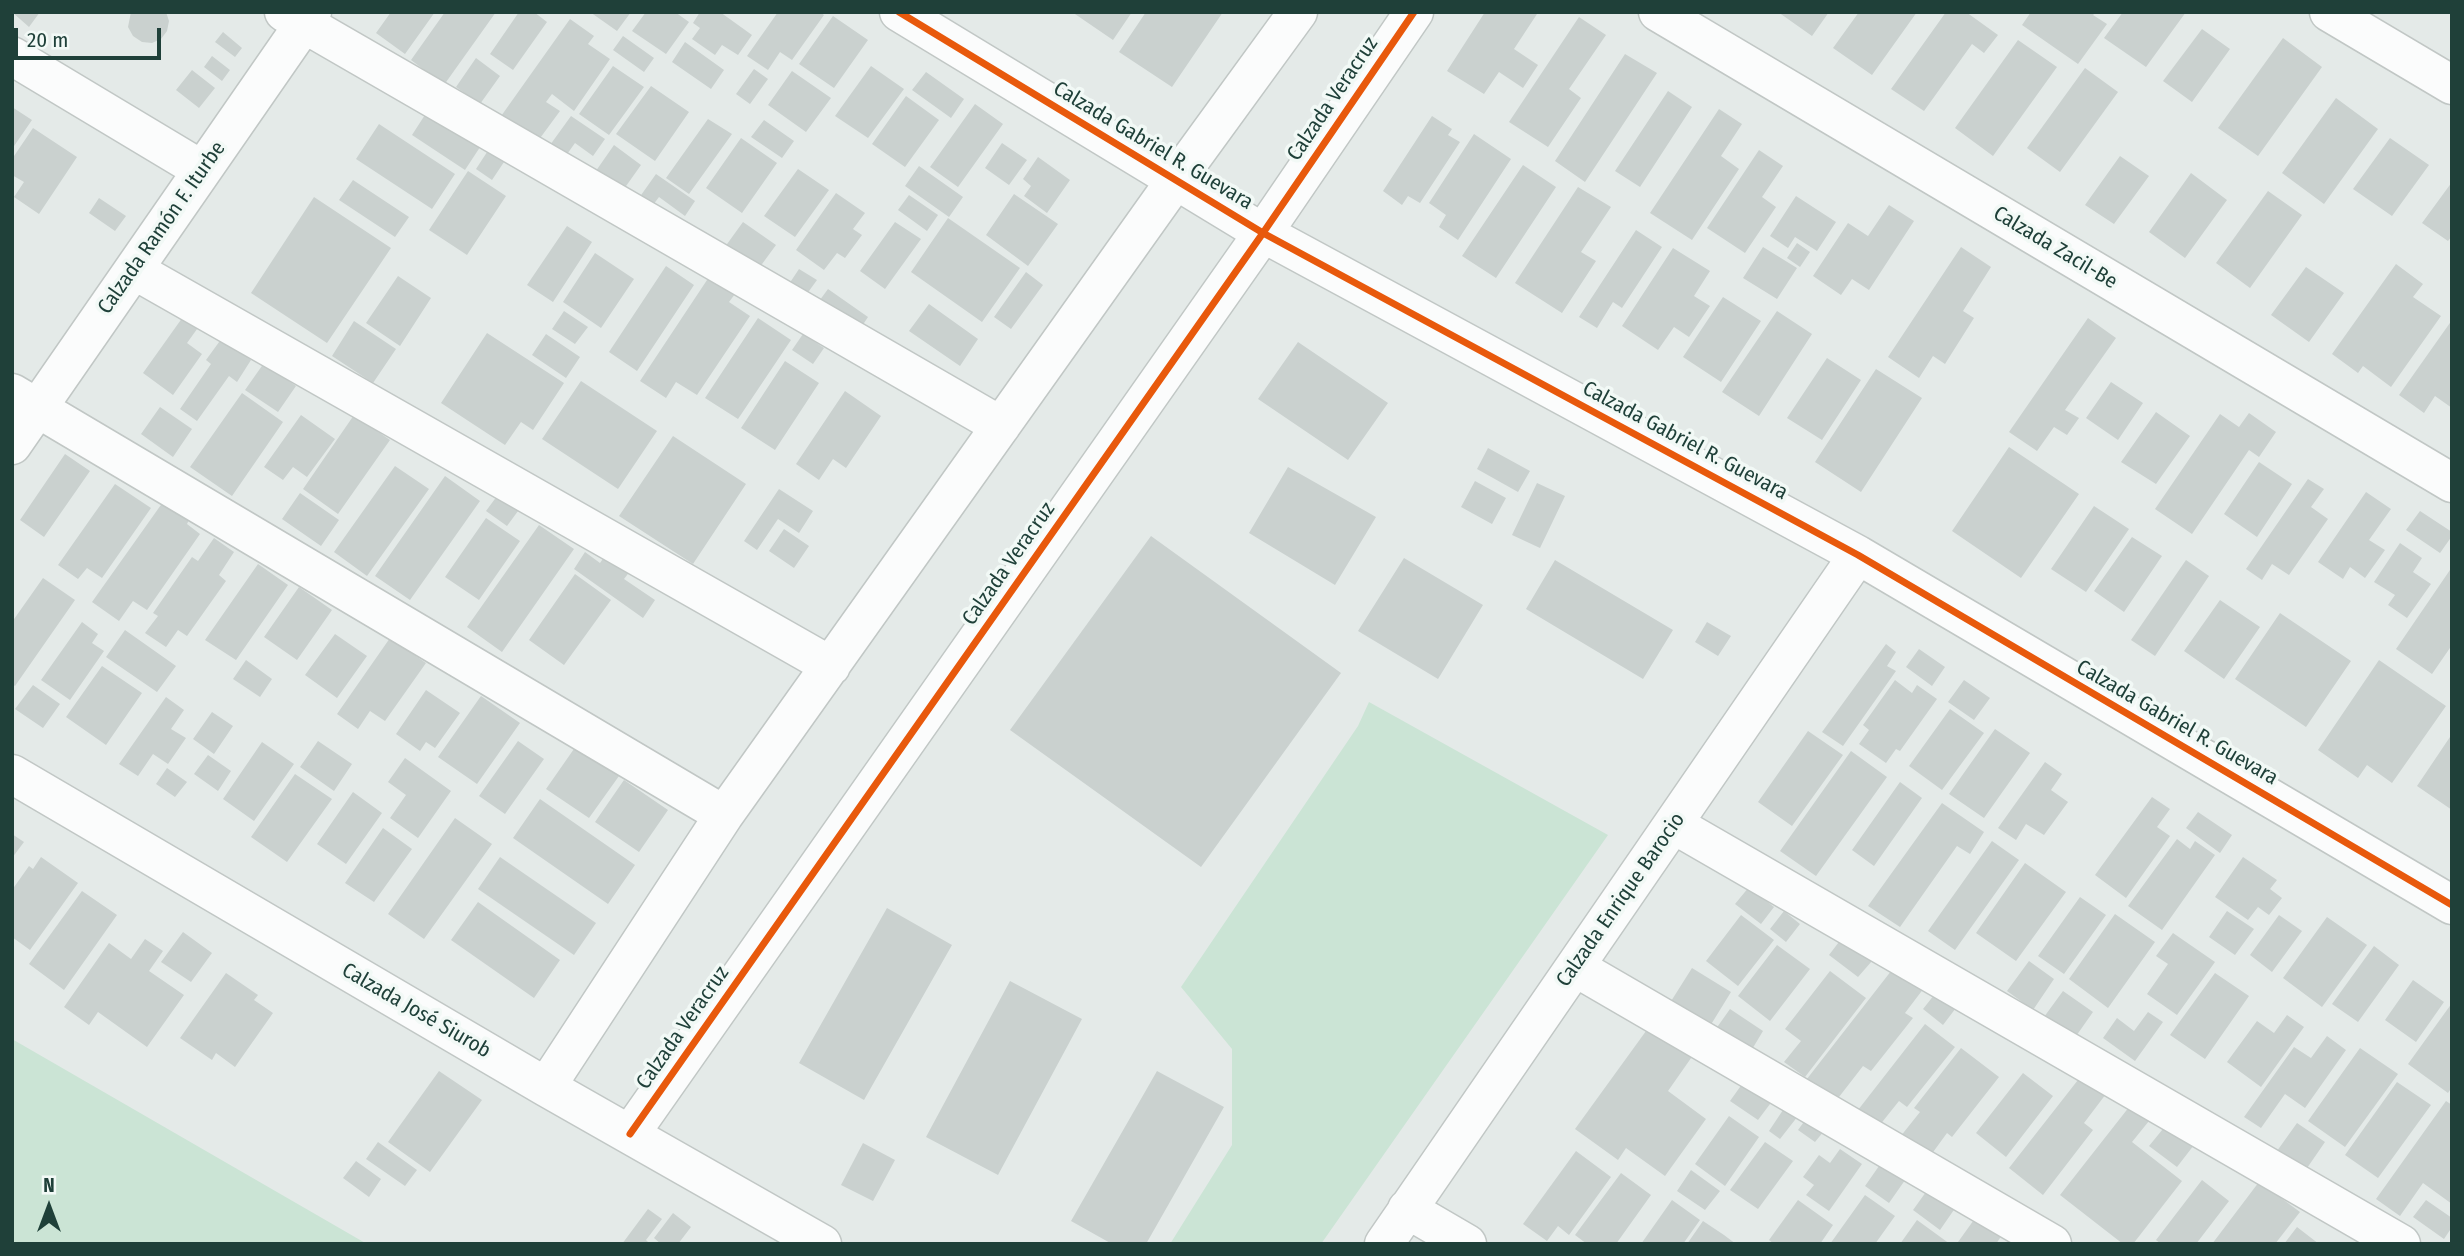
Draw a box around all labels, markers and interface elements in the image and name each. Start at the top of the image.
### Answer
scale bar [18,14,164,58]
text: 20 m [27,27,68,53]
street label: Calzada Veracruz [1282,32,1384,166]
street label: Calzada Gabriel R. Guevara [1049,76,1257,216]
street label: Calzada Ramón F. Iturbe [93,137,231,319]
street label: Calzada Zacil-Be [1988,201,2122,295]
street label: Calzada Gabriel R. Guevara [1578,376,1792,506]
street label: Calzada Veracruz [957,498,1061,630]
street label: Calzada Gabriel R. Guevara [2072,655,2282,791]
street label: Calzada Enrique Barocio [1551,808,1691,992]
street label: Calzada José Siurob [337,958,495,1064]
street label: Calzada Veracruz [631,962,735,1094]
north arrow [14,1172,84,1242]
text: N [43,1174,55,1197]

